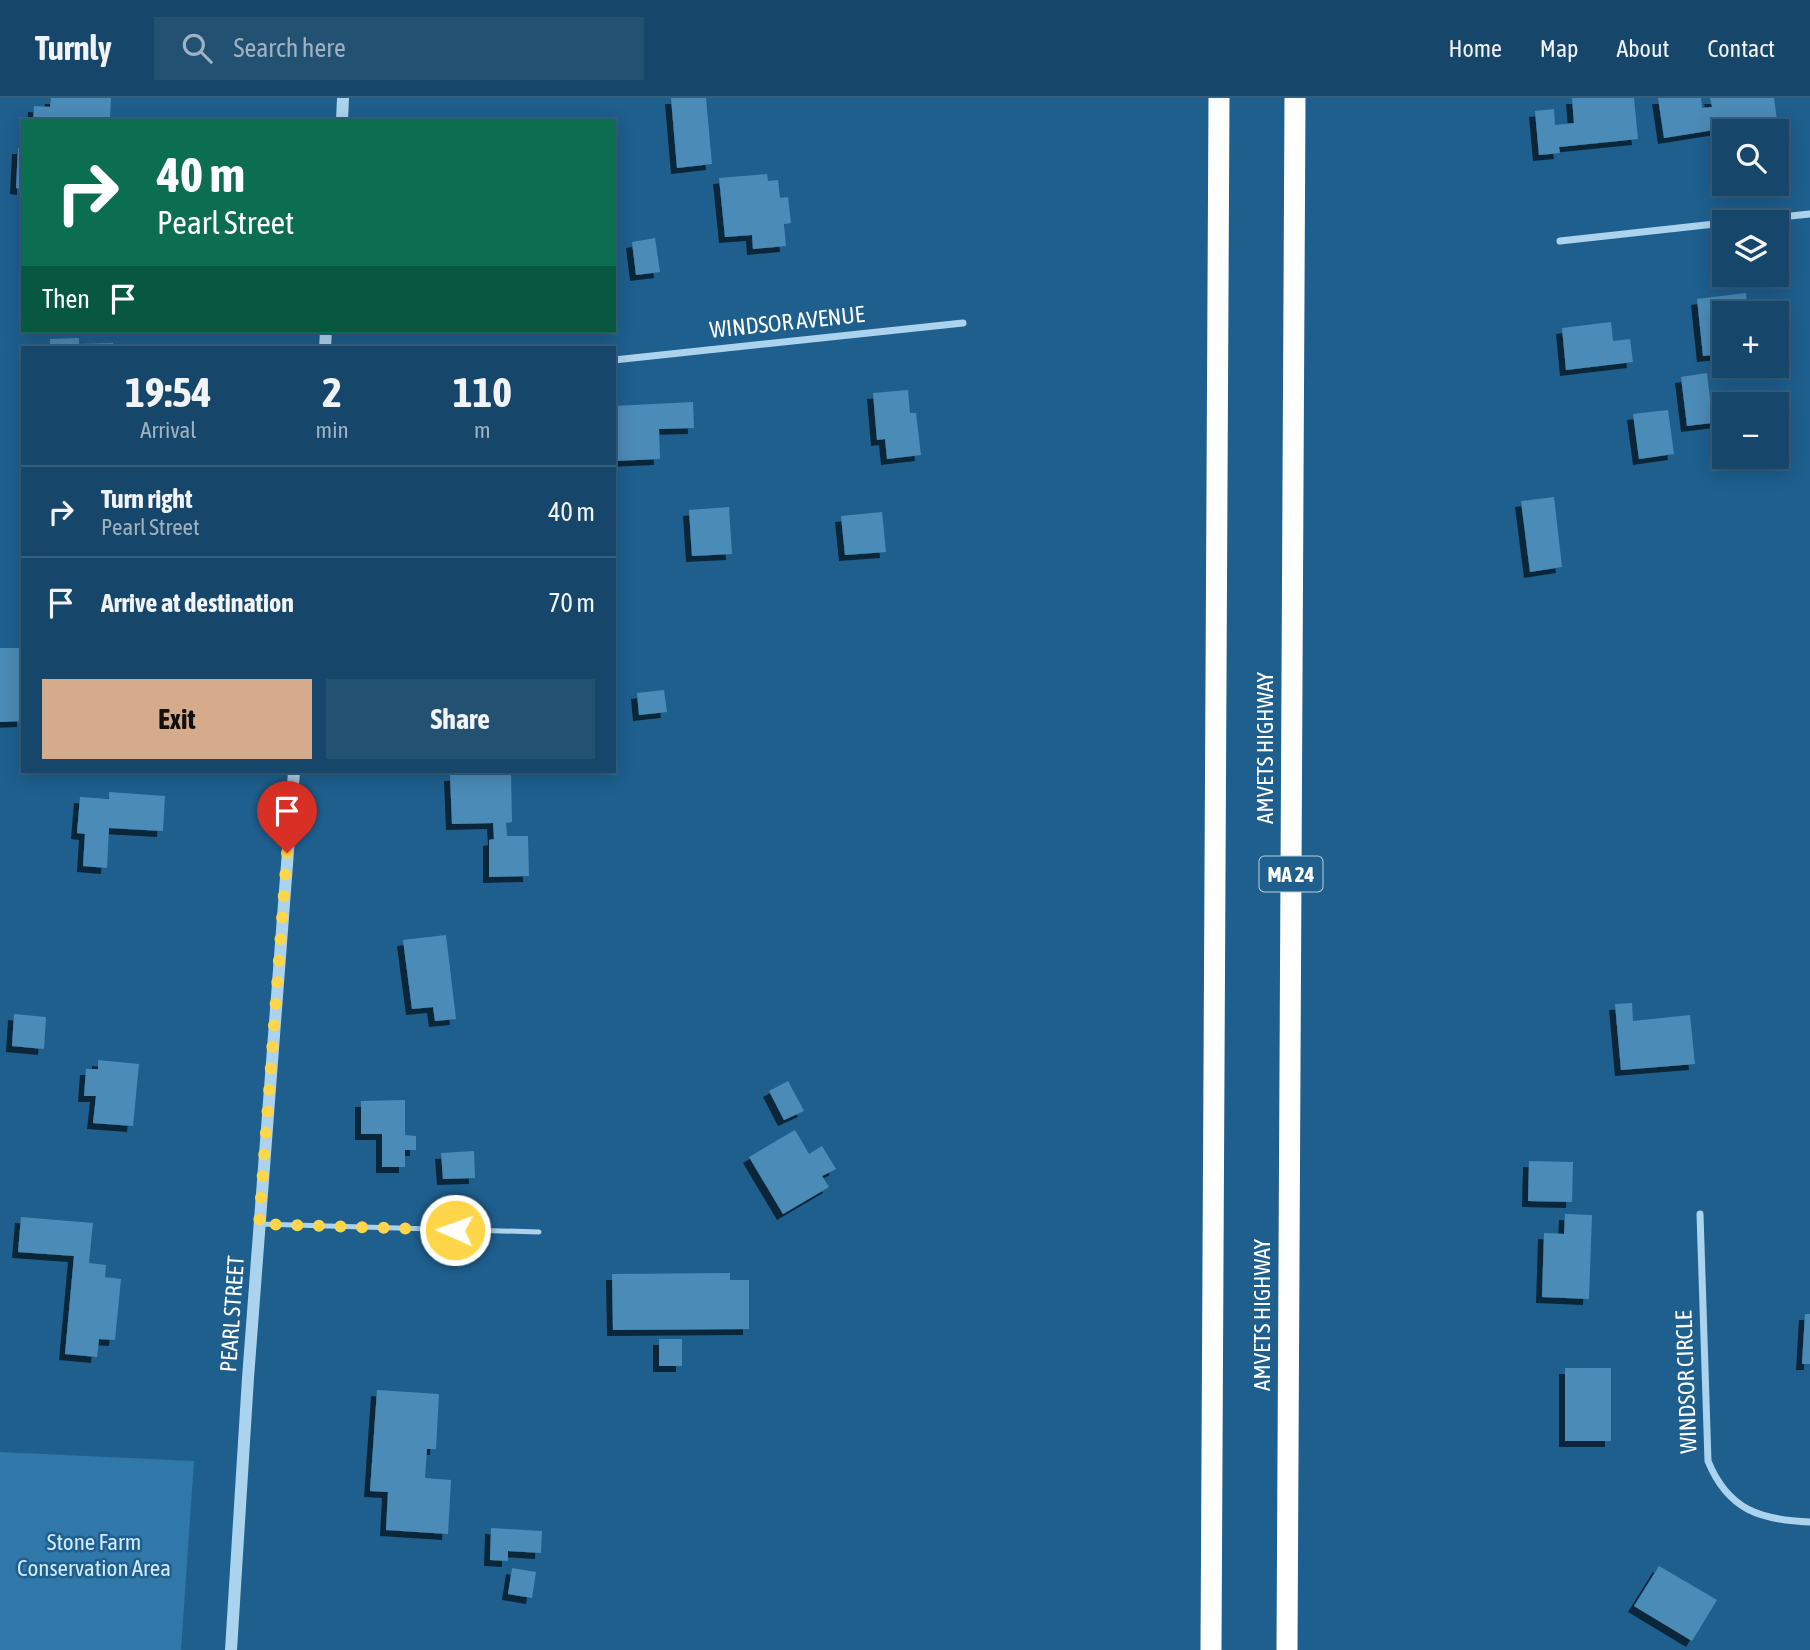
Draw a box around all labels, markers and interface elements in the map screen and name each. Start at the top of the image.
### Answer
search box [154,17,644,80]
text: Turnly [35,29,112,67]
icon: search [178,29,216,67]
text: Search here [234,33,346,63]
text: Home [1448,35,1502,62]
text: Map [1540,35,1578,62]
text: About [1616,35,1669,62]
text: Contact [1707,35,1775,62]
map controls [1712,119,1789,469]
button: search [1712,119,1789,196]
text: 40 m [157,146,245,202]
icon: right [42,147,133,238]
text: Pearl Street [157,204,294,241]
button: layers [1712,210,1789,287]
icon: arrive [104,280,142,318]
text: Then [42,284,90,314]
street label: WINDSOR AVENUE [708,301,866,343]
button: + [1712,301,1789,378]
text: 19:54 [125,368,212,416]
text: 2 [322,368,342,416]
text: 110 [453,368,512,416]
button: − [1712,392,1789,469]
text: Arrival [140,417,196,443]
text: min [316,417,349,443]
text: m [474,417,491,443]
text: Turn right [101,484,192,514]
icon: right [42,493,80,531]
text: 40 m [548,497,595,527]
text: Pearl Street [101,514,200,540]
icon: arrive [42,584,80,622]
text: Arrive at destination [101,588,294,618]
text: 70 m [548,588,595,618]
street label: AMVETS HIGHWAY [1252,671,1278,824]
button: Exit [42,679,312,759]
button: Share [326,679,595,759]
pin [257,781,317,853]
icon: arrive [268,792,306,830]
road number: MA 24 [1260,856,1322,892]
position arrow [418,1193,492,1267]
street label: AMVETS HIGHWAY [1249,1238,1275,1391]
street label: PEARL STREET [215,1255,249,1373]
street label: WINDSOR CIRCLE [1671,1310,1701,1454]
park label: Stone Farm Conservation Area [17,1529,171,1581]

